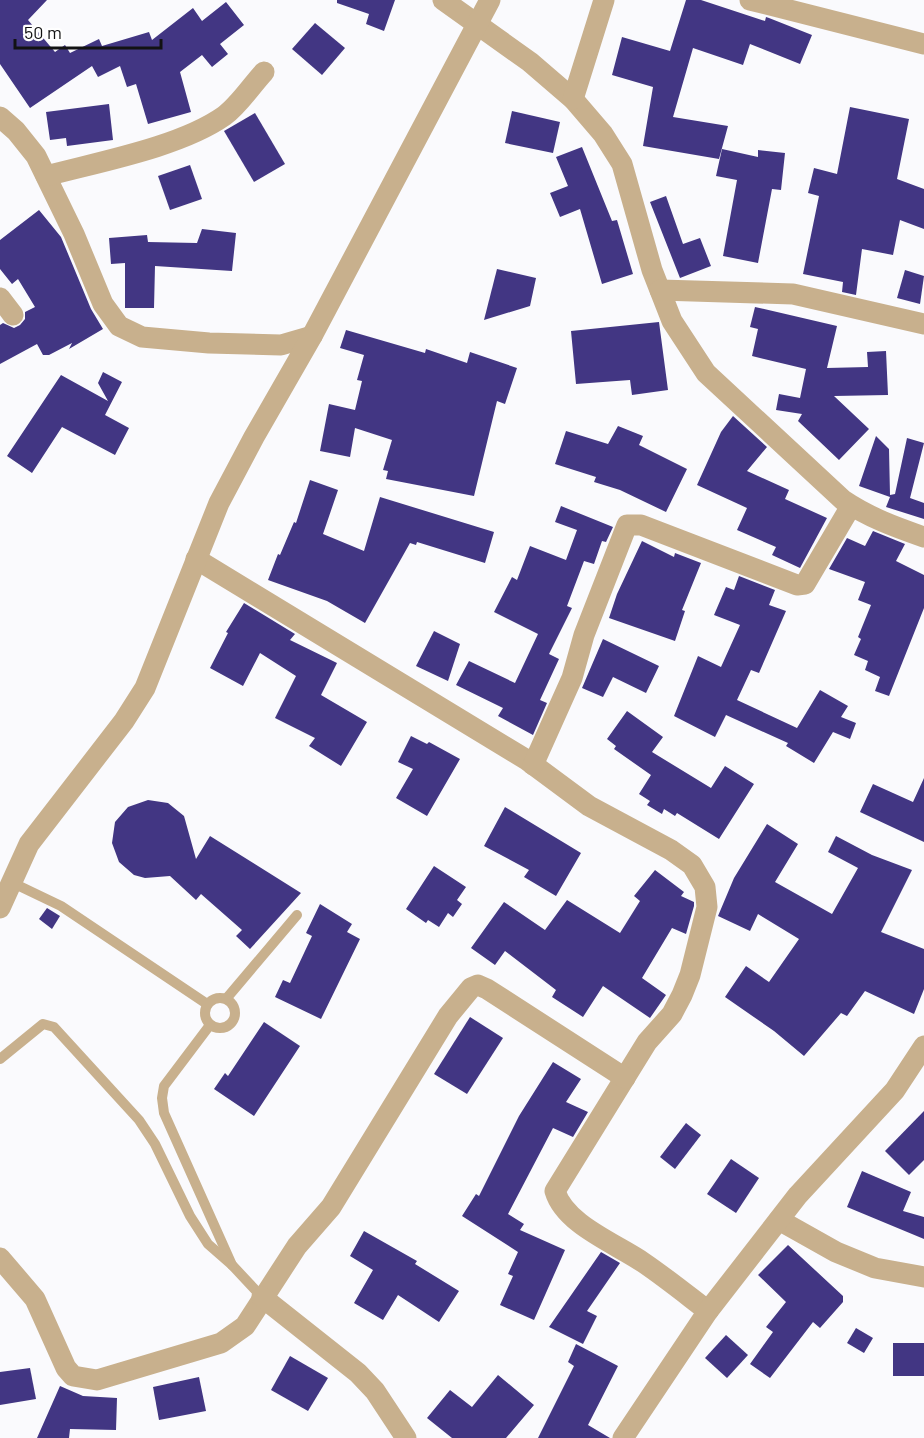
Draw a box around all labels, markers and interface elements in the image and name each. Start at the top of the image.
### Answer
scale bar [15,12,160,50]
text: 50 m [24,21,62,43]

